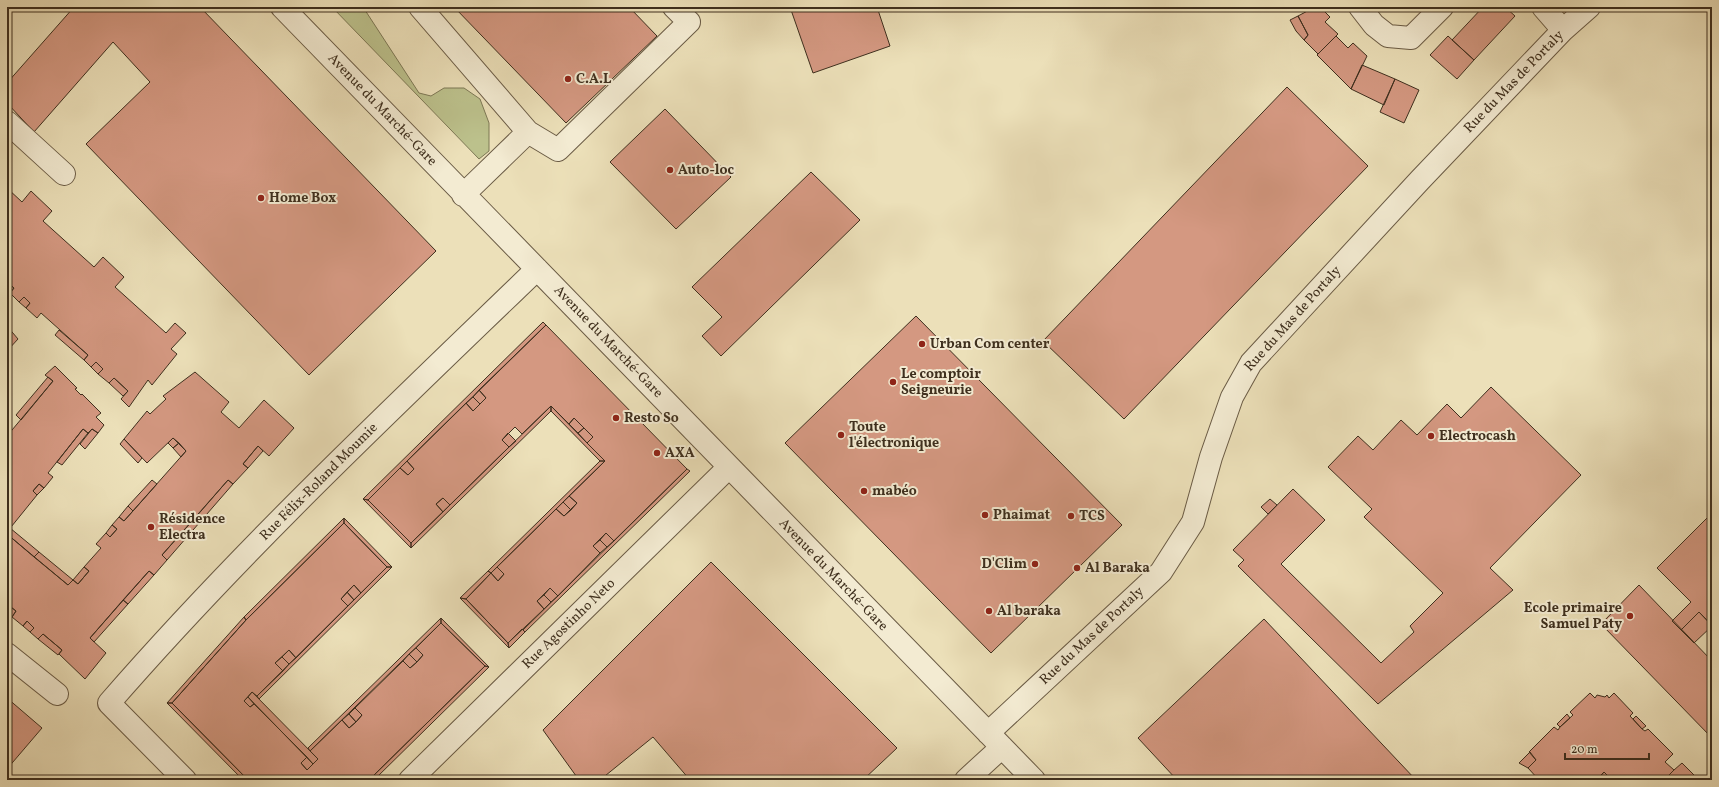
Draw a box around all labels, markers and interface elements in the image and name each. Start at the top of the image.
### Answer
street label: Rue du Mas de Portaly [1460,26,1569,138]
street label: Avenue du Marché-Gare [323,50,441,171]
place label: C.A.L [576,70,612,89]
marker: C.A.L [563,74,573,84]
place label: Auto-loc [678,161,734,180]
marker: Auto-loc [665,165,675,175]
place label: Home Box [269,189,336,208]
marker: Home Box [256,193,266,203]
street label: Rue du Mas de Portaly [1240,262,1346,376]
street label: Avenue du Marché-Gare [549,282,667,403]
place label: Urban Com center [930,335,1050,354]
marker: Urban Com center [917,339,927,349]
place label: Le comptoir Seigneurie [901,365,981,400]
marker: Le comptoir Seigneurie [888,377,898,387]
place label: Resto So [624,409,679,428]
marker: Resto So [611,413,621,423]
place label: Toute l'électronique [849,418,939,453]
street label: Rue Félix-Roland Moumie [256,419,382,545]
place label: Electrocash [1439,427,1516,446]
marker: Toute l'électronique [836,430,846,440]
marker: Electrocash [1426,431,1436,441]
place label: AXA [665,444,695,463]
marker: AXA [652,448,662,458]
place label: mabéo [872,482,917,501]
marker: mabéo [859,486,869,496]
place label: Phaimat [993,506,1050,525]
place label: TCS [1079,507,1105,526]
place label: Résidence Electra [159,510,225,545]
marker: Phaimat [980,510,990,520]
marker: TCS [1066,511,1076,521]
street label: Avenue du Marché-Gare [774,515,892,636]
marker: Résidence Electra [146,522,156,532]
place label: D'Clim [982,555,1027,574]
marker: D'Clim [1030,559,1040,569]
place label: Al Baraka [1085,559,1150,578]
marker: Al Baraka [1072,563,1082,573]
street label: Rue Agostinho Neto [518,575,620,673]
street label: Rue du Mas de Portaly [1036,582,1149,689]
place label: Ecole primaire Samuel Paty [1524,599,1622,634]
place label: Al baraka [997,602,1061,621]
marker: Al baraka [984,606,994,616]
marker: Ecole primaire Samuel Paty [1625,611,1635,621]
scale bar [1565,735,1649,761]
text: 20 m [1571,742,1598,758]

